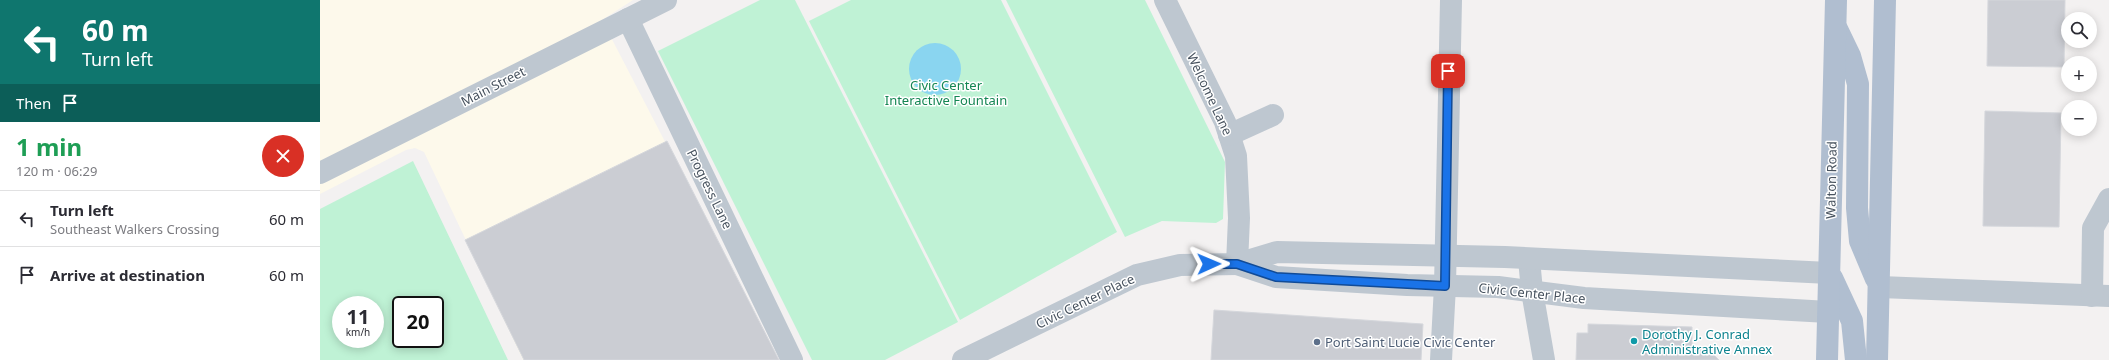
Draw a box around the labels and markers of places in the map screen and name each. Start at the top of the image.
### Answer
pin [1431,54,1465,88]
place label: Dorothy J. Conrad Administrative Annex [1642,325,1772,358]
place label: Port Saint Lucie Civic Center [1325,333,1496,351]
marker: Dorothy J. Conrad Administrative Annex [1629,336,1639,346]
marker: Port Saint Lucie Civic Center [1312,337,1322,347]

